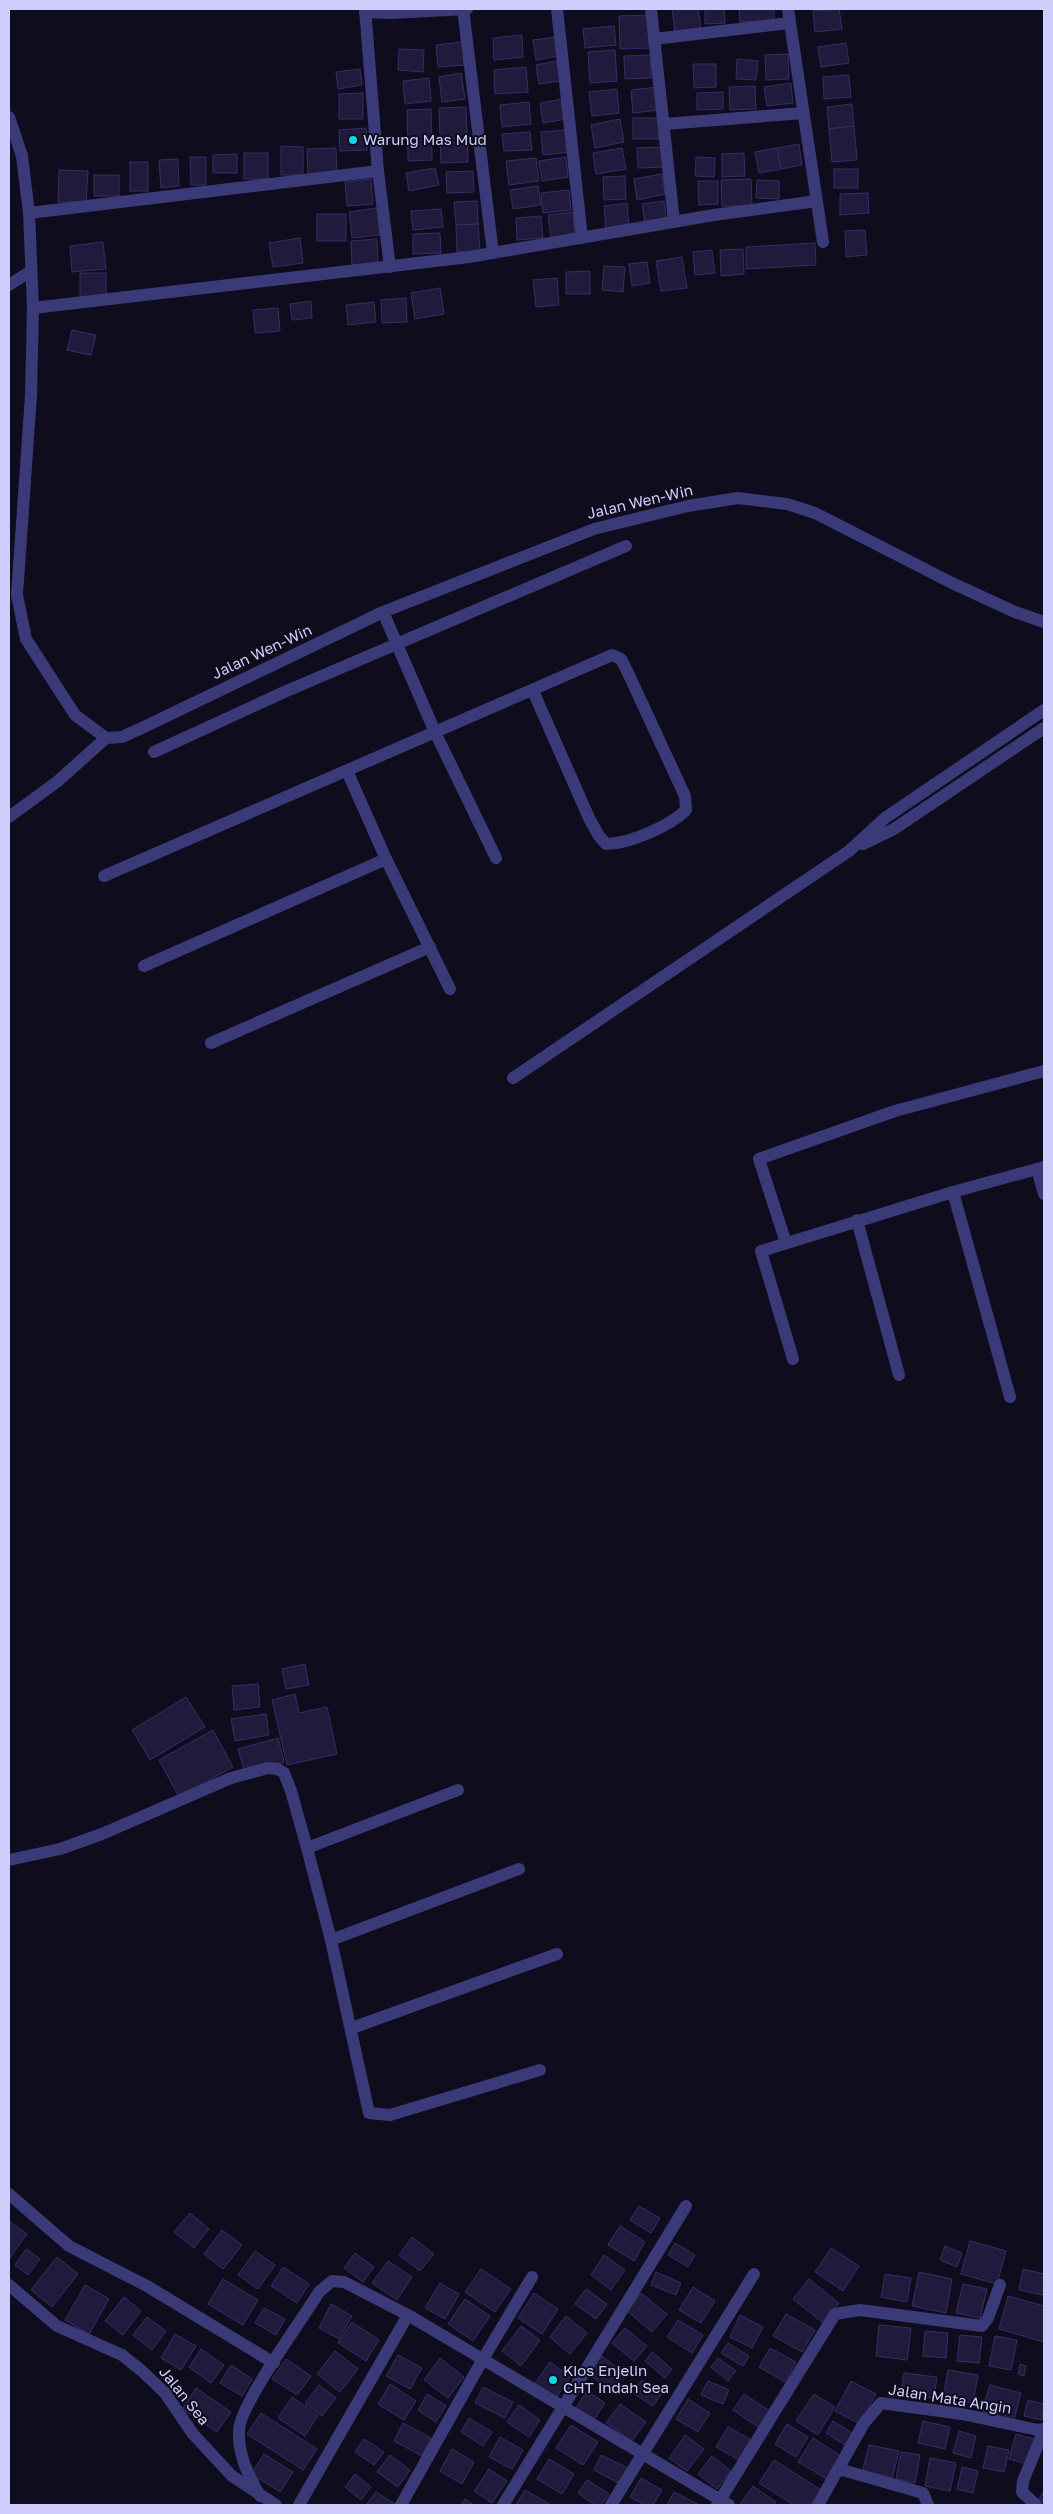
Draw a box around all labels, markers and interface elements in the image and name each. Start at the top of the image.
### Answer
place label: Warung Mas Mud [363,130,487,148]
marker: Warung Mas Mud [347,134,359,146]
street label: Jalan Wen-Win [585,480,694,522]
street label: Jalan Wen-Win [209,620,314,682]
place label: Kios Enjelin CHT Indah Sea [563,2361,669,2396]
street label: Jalan Sea [156,2363,214,2428]
marker: Kios Enjelin CHT Indah Sea [547,2374,559,2386]
street label: Jalan Mata Angin [887,2379,1013,2417]

